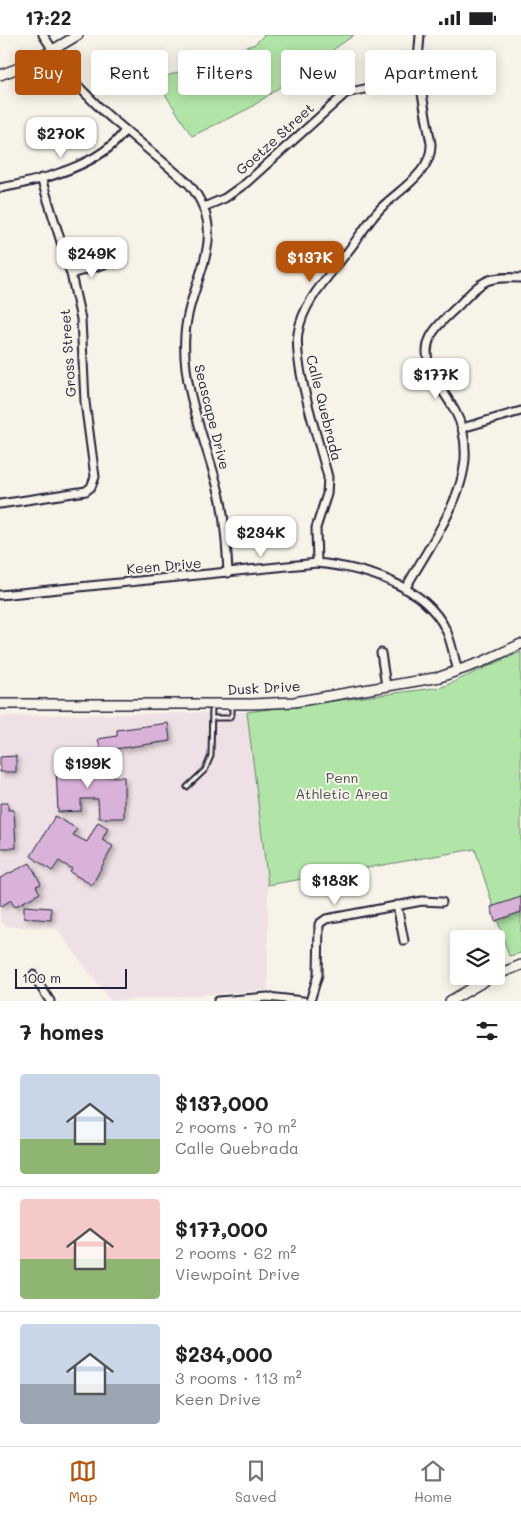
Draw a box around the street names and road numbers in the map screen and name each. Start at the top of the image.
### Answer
street label: Goetze Street [232,98,318,179]
street label: Gross Street [55,308,80,398]
street label: Calle Quebrada [302,353,347,463]
street label: Seascape Drive [190,362,235,471]
street label: Keen Drive [126,553,202,578]
street label: Dusk Drive [227,676,301,699]

